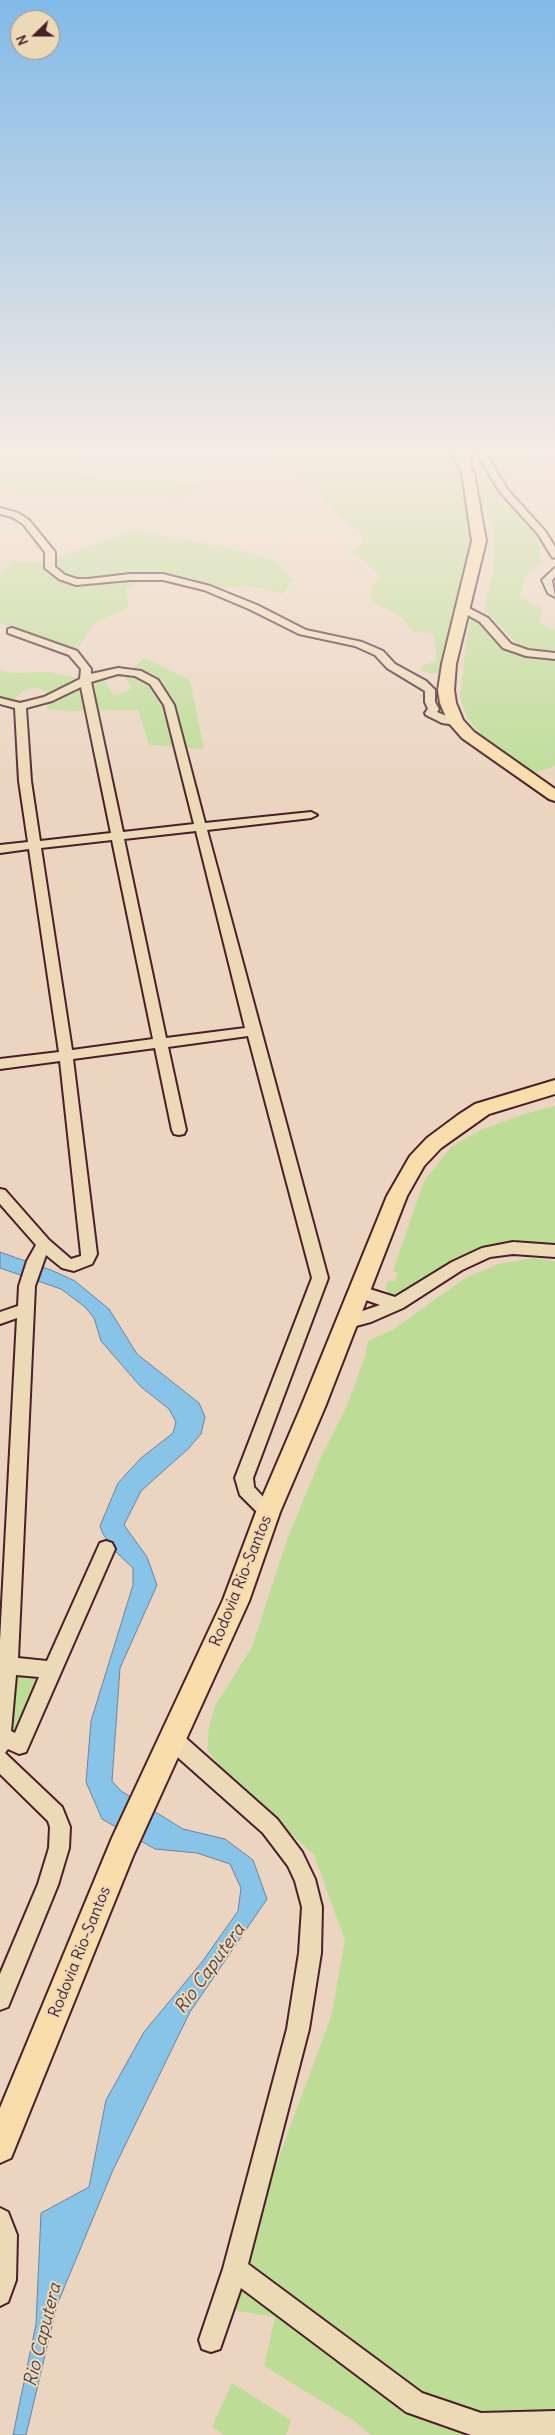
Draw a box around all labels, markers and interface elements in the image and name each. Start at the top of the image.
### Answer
north arrow [10,10,60,60]
text: N [12,32,32,48]
street label: Rodovia Rio-Santos [206,1513,276,1649]
street label: Rodovia Rio-Santos [45,1884,115,2020]
water label: Rio Caputera [170,1920,250,2018]
water label: Rio Caputera [20,2281,66,2389]

